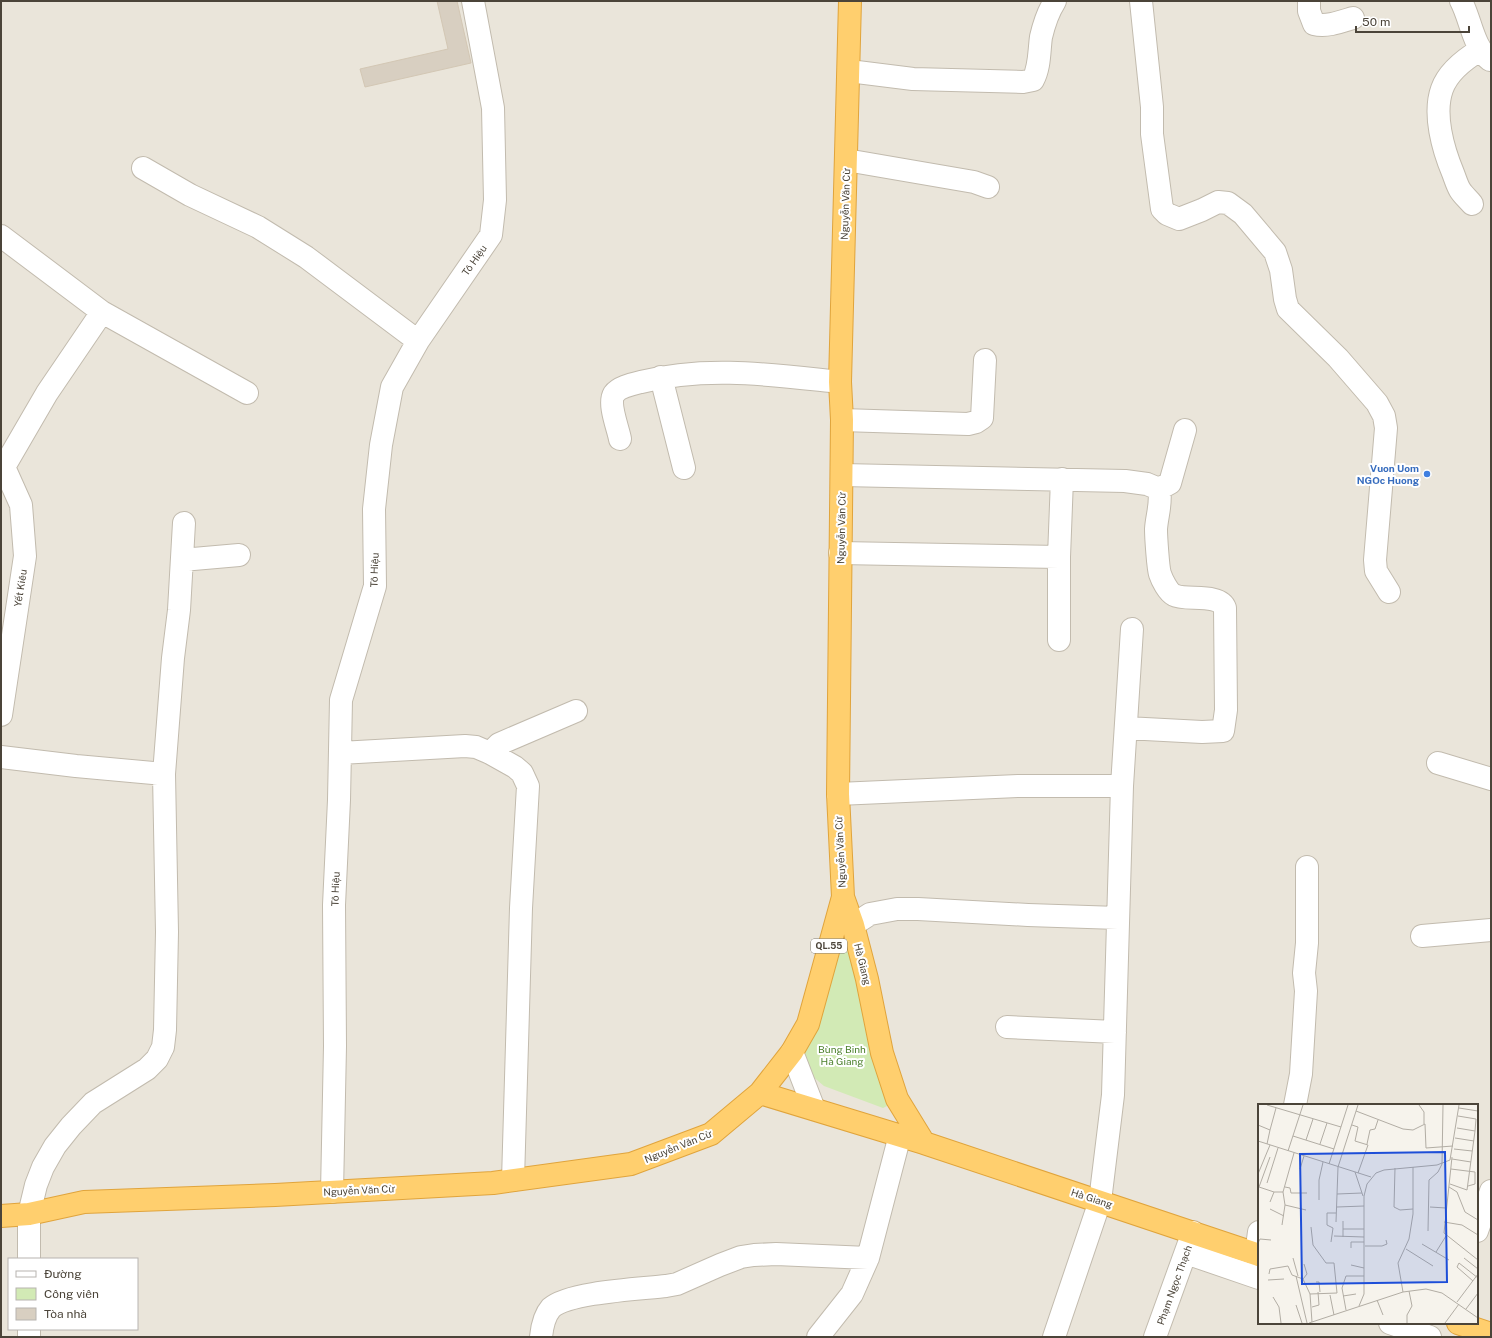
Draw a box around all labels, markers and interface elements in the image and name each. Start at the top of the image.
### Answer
scale bar [1356,8,1469,34]
text: 50 m [1362,15,1390,29]
street label: Nguyễn Văn Cừ [838,168,852,240]
street label: Tô Hiệu [459,242,489,278]
place label: Vuon Uom NGOc Huong [1357,462,1420,486]
marker: Vuon Uom NGOc Huong [1422,469,1432,479]
street label: Nguyễn Văn Cừ [834,492,848,564]
street label: Tô Hiệu [367,552,381,588]
street label: Yết Kiêu [11,568,29,608]
street label: Nguyễn Văn Cừ [832,815,848,888]
street label: Tô Hiệu [328,871,342,907]
road number: QL.55 [811,939,847,953]
street label: Hà Giang [852,942,874,986]
park label: Bùng Binh Hà Giang [818,1043,866,1067]
inset map [1258,1104,1478,1324]
street label: Nguyễn Văn Cừ [643,1127,714,1165]
street label: Nguyễn Văn Cừ [323,1182,396,1198]
street label: Hà Giang [1070,1186,1114,1210]
street label: Phạm Ngọc Thạch [1154,1243,1194,1327]
legend [8,1258,138,1330]
text: Đường [44,1267,82,1281]
text: Công viên [44,1287,99,1301]
text: Tòa nhà [44,1307,87,1321]

